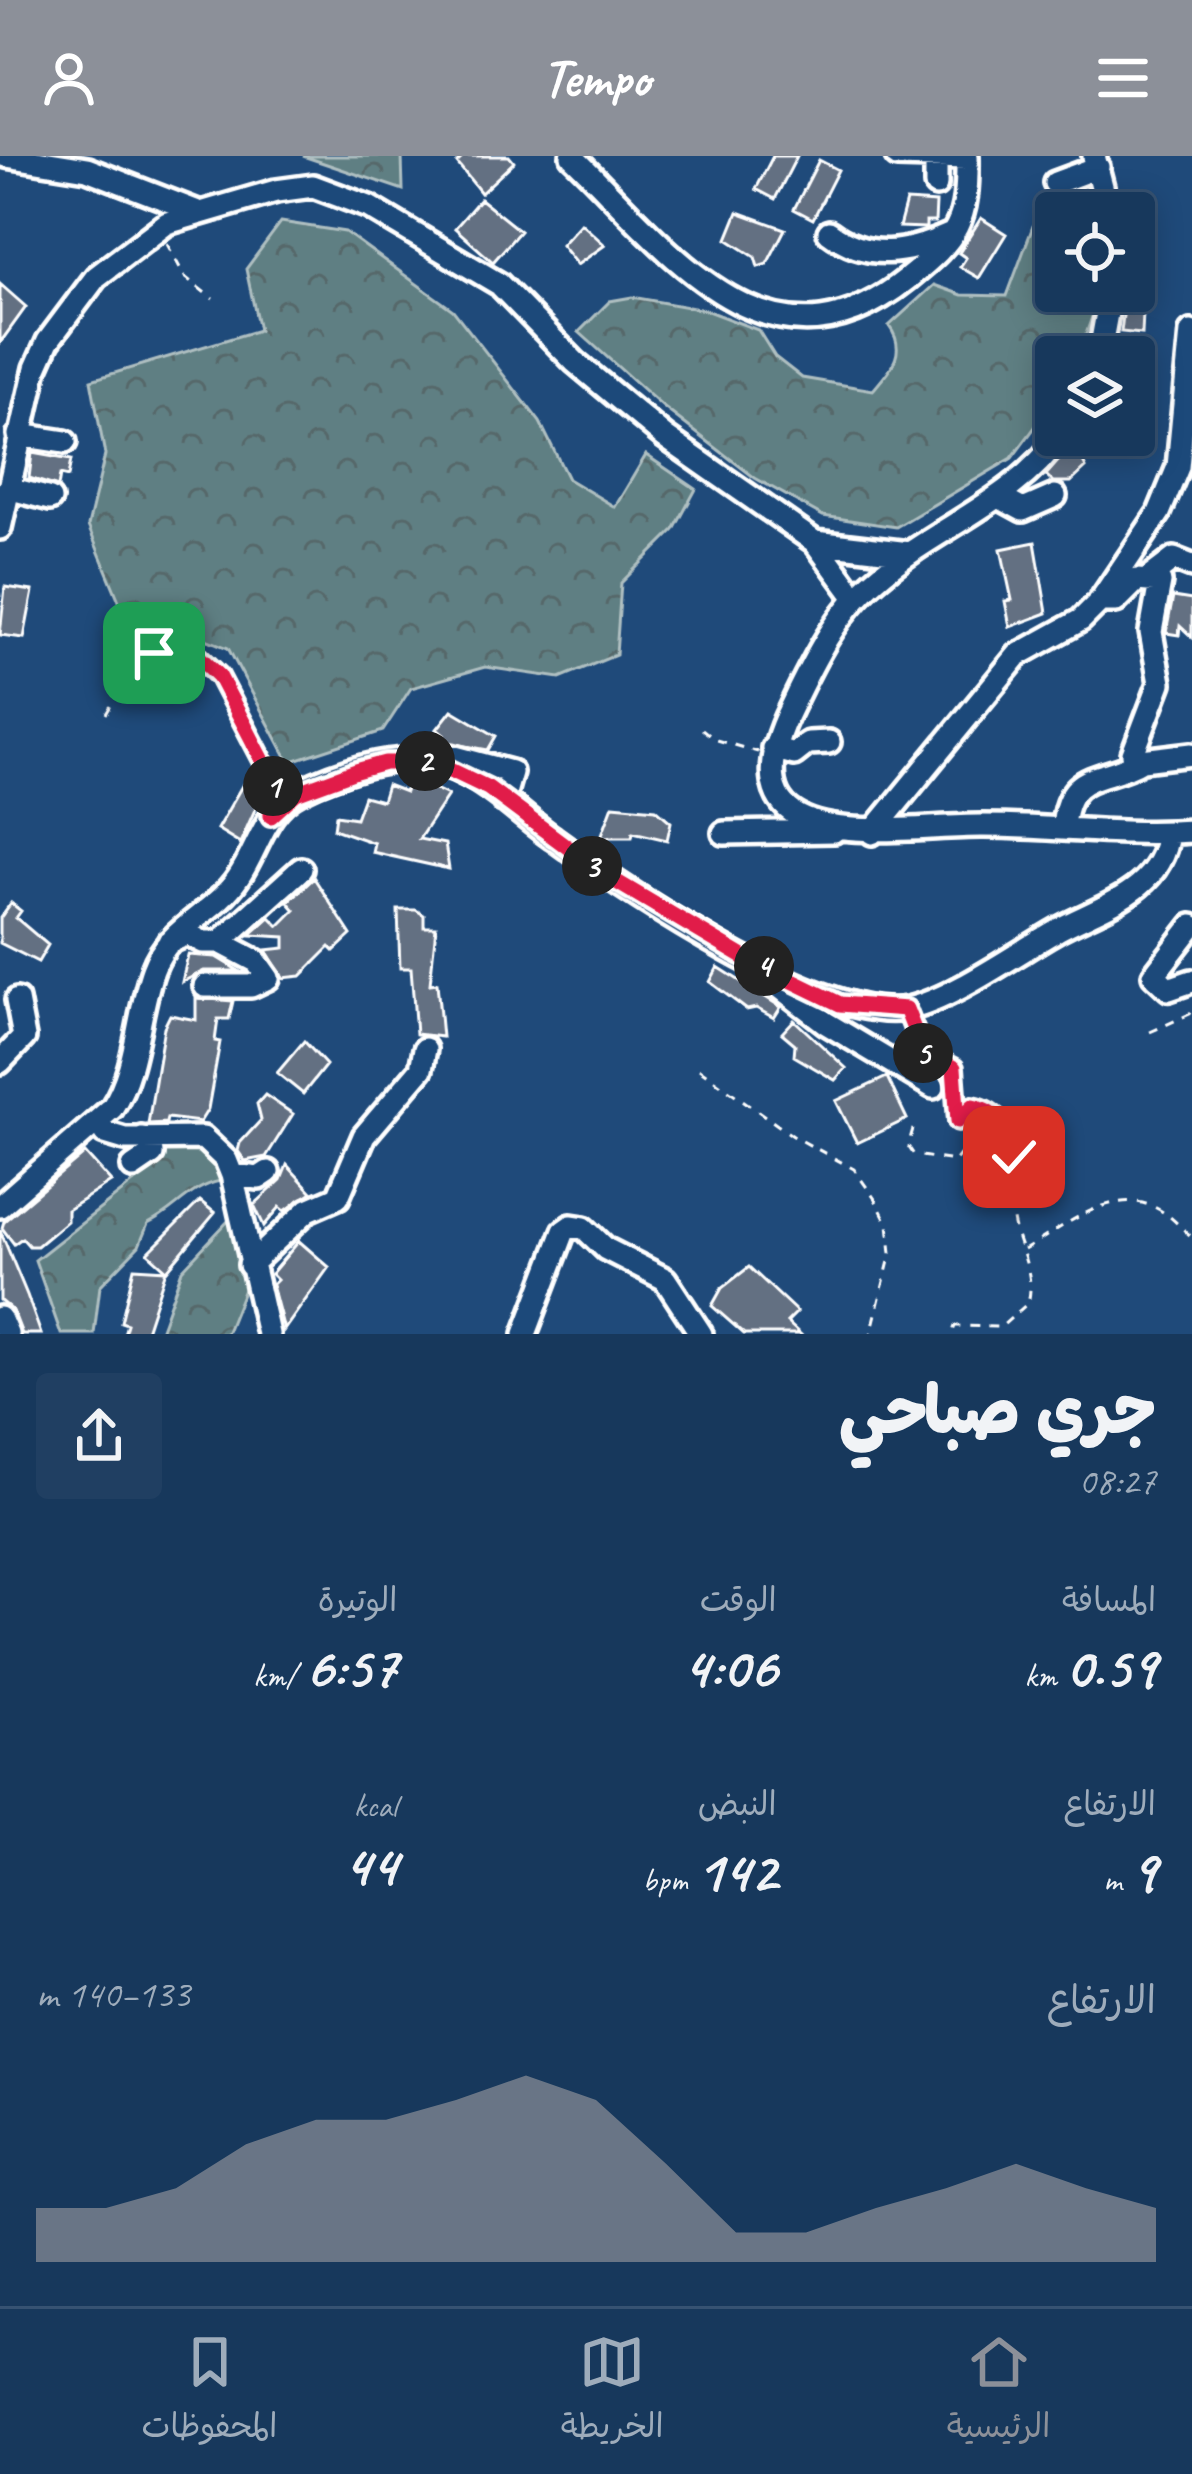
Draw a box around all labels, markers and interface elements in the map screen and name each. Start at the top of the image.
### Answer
text: Tempo [542,44,650,112]
icon: person [36,45,102,111]
icon: menu [1090,45,1156,111]
map controls [1035,192,1155,456]
button: locate [1035,192,1155,312]
button: layers [1035,336,1155,456]
pin [103,602,205,704]
icon: arrive [121,620,187,686]
pin: 2 [395,731,455,791]
text: 2 [418,740,432,782]
pin: 1 [243,756,303,816]
text: 1 [266,765,280,807]
pin: 3 [562,836,622,896]
text: 3 [585,845,599,887]
pin: 4 [734,936,794,996]
text: 4 [757,945,771,987]
pin: 5 [893,1023,953,1083]
text: 5 [916,1032,930,1074]
pin [963,1106,1065,1208]
icon: check [981,1124,1047,1190]
text: جري صباحي [839,1370,1156,1453]
button: share [36,1373,162,1499]
text: 08:27 [1078,1457,1156,1506]
text: الوتيرة [318,1579,397,1621]
text: الوقت [700,1579,777,1621]
text: المسافة [1062,1579,1156,1621]
text: 6:57 [304,1629,397,1705]
text: 4:06 [683,1629,777,1705]
text: 0.59 [1065,1629,1156,1705]
text: /km [253,1655,304,1697]
text: km [1025,1655,1065,1697]
text: النبض [698,1783,777,1825]
text: الارتفاع [1063,1783,1156,1825]
text: kcal [354,1785,397,1827]
text: 44 [343,1827,397,1903]
text: 142 [696,1833,777,1909]
text: 9 [1130,1833,1156,1909]
text: bpm [642,1859,696,1901]
text: m [1103,1859,1130,1901]
text: 133–140 m [36,1970,190,2019]
text: الارتفاع [1047,1976,1156,2025]
tab: المحفوظات [142,2329,277,2455]
tab: الخريطة [561,2329,664,2455]
tab: الرئيسية [947,2329,1050,2455]

